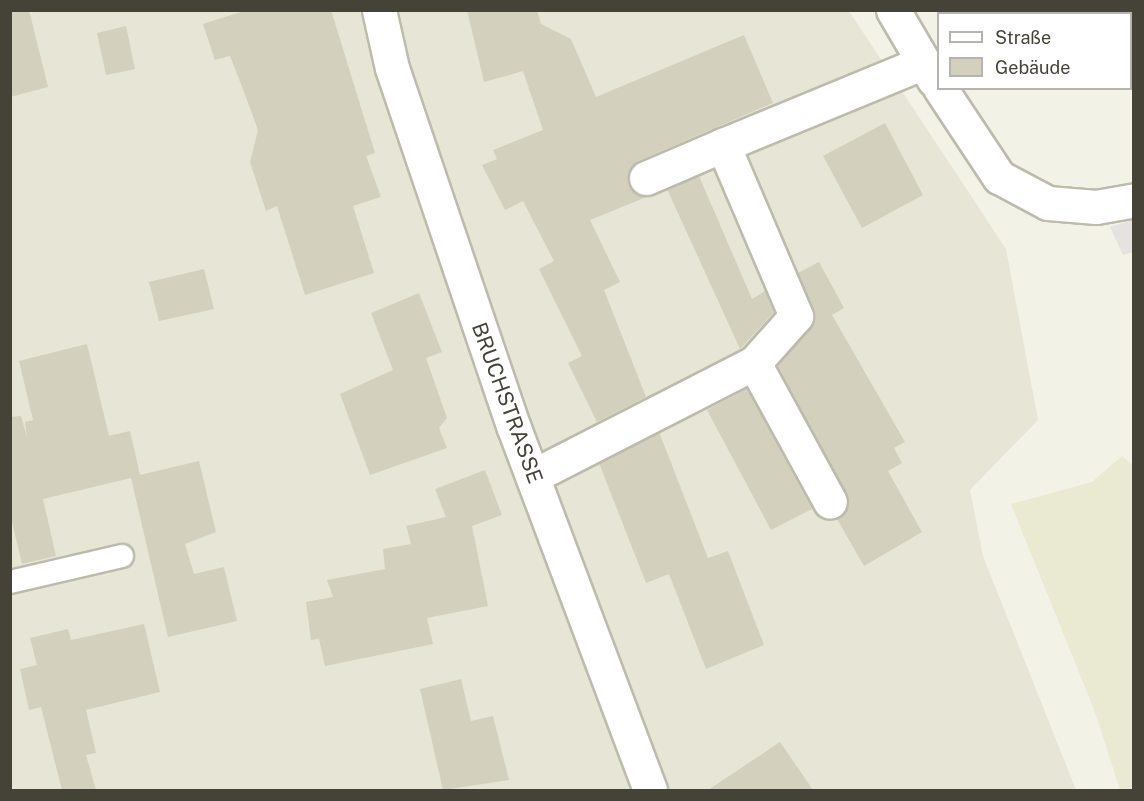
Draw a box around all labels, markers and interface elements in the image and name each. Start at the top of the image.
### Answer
legend [937,12,1132,90]
text: Straße [995,27,1051,48]
text: Gebäude [995,57,1070,78]
street label: BRUCHSTRASSE [466,319,548,487]

